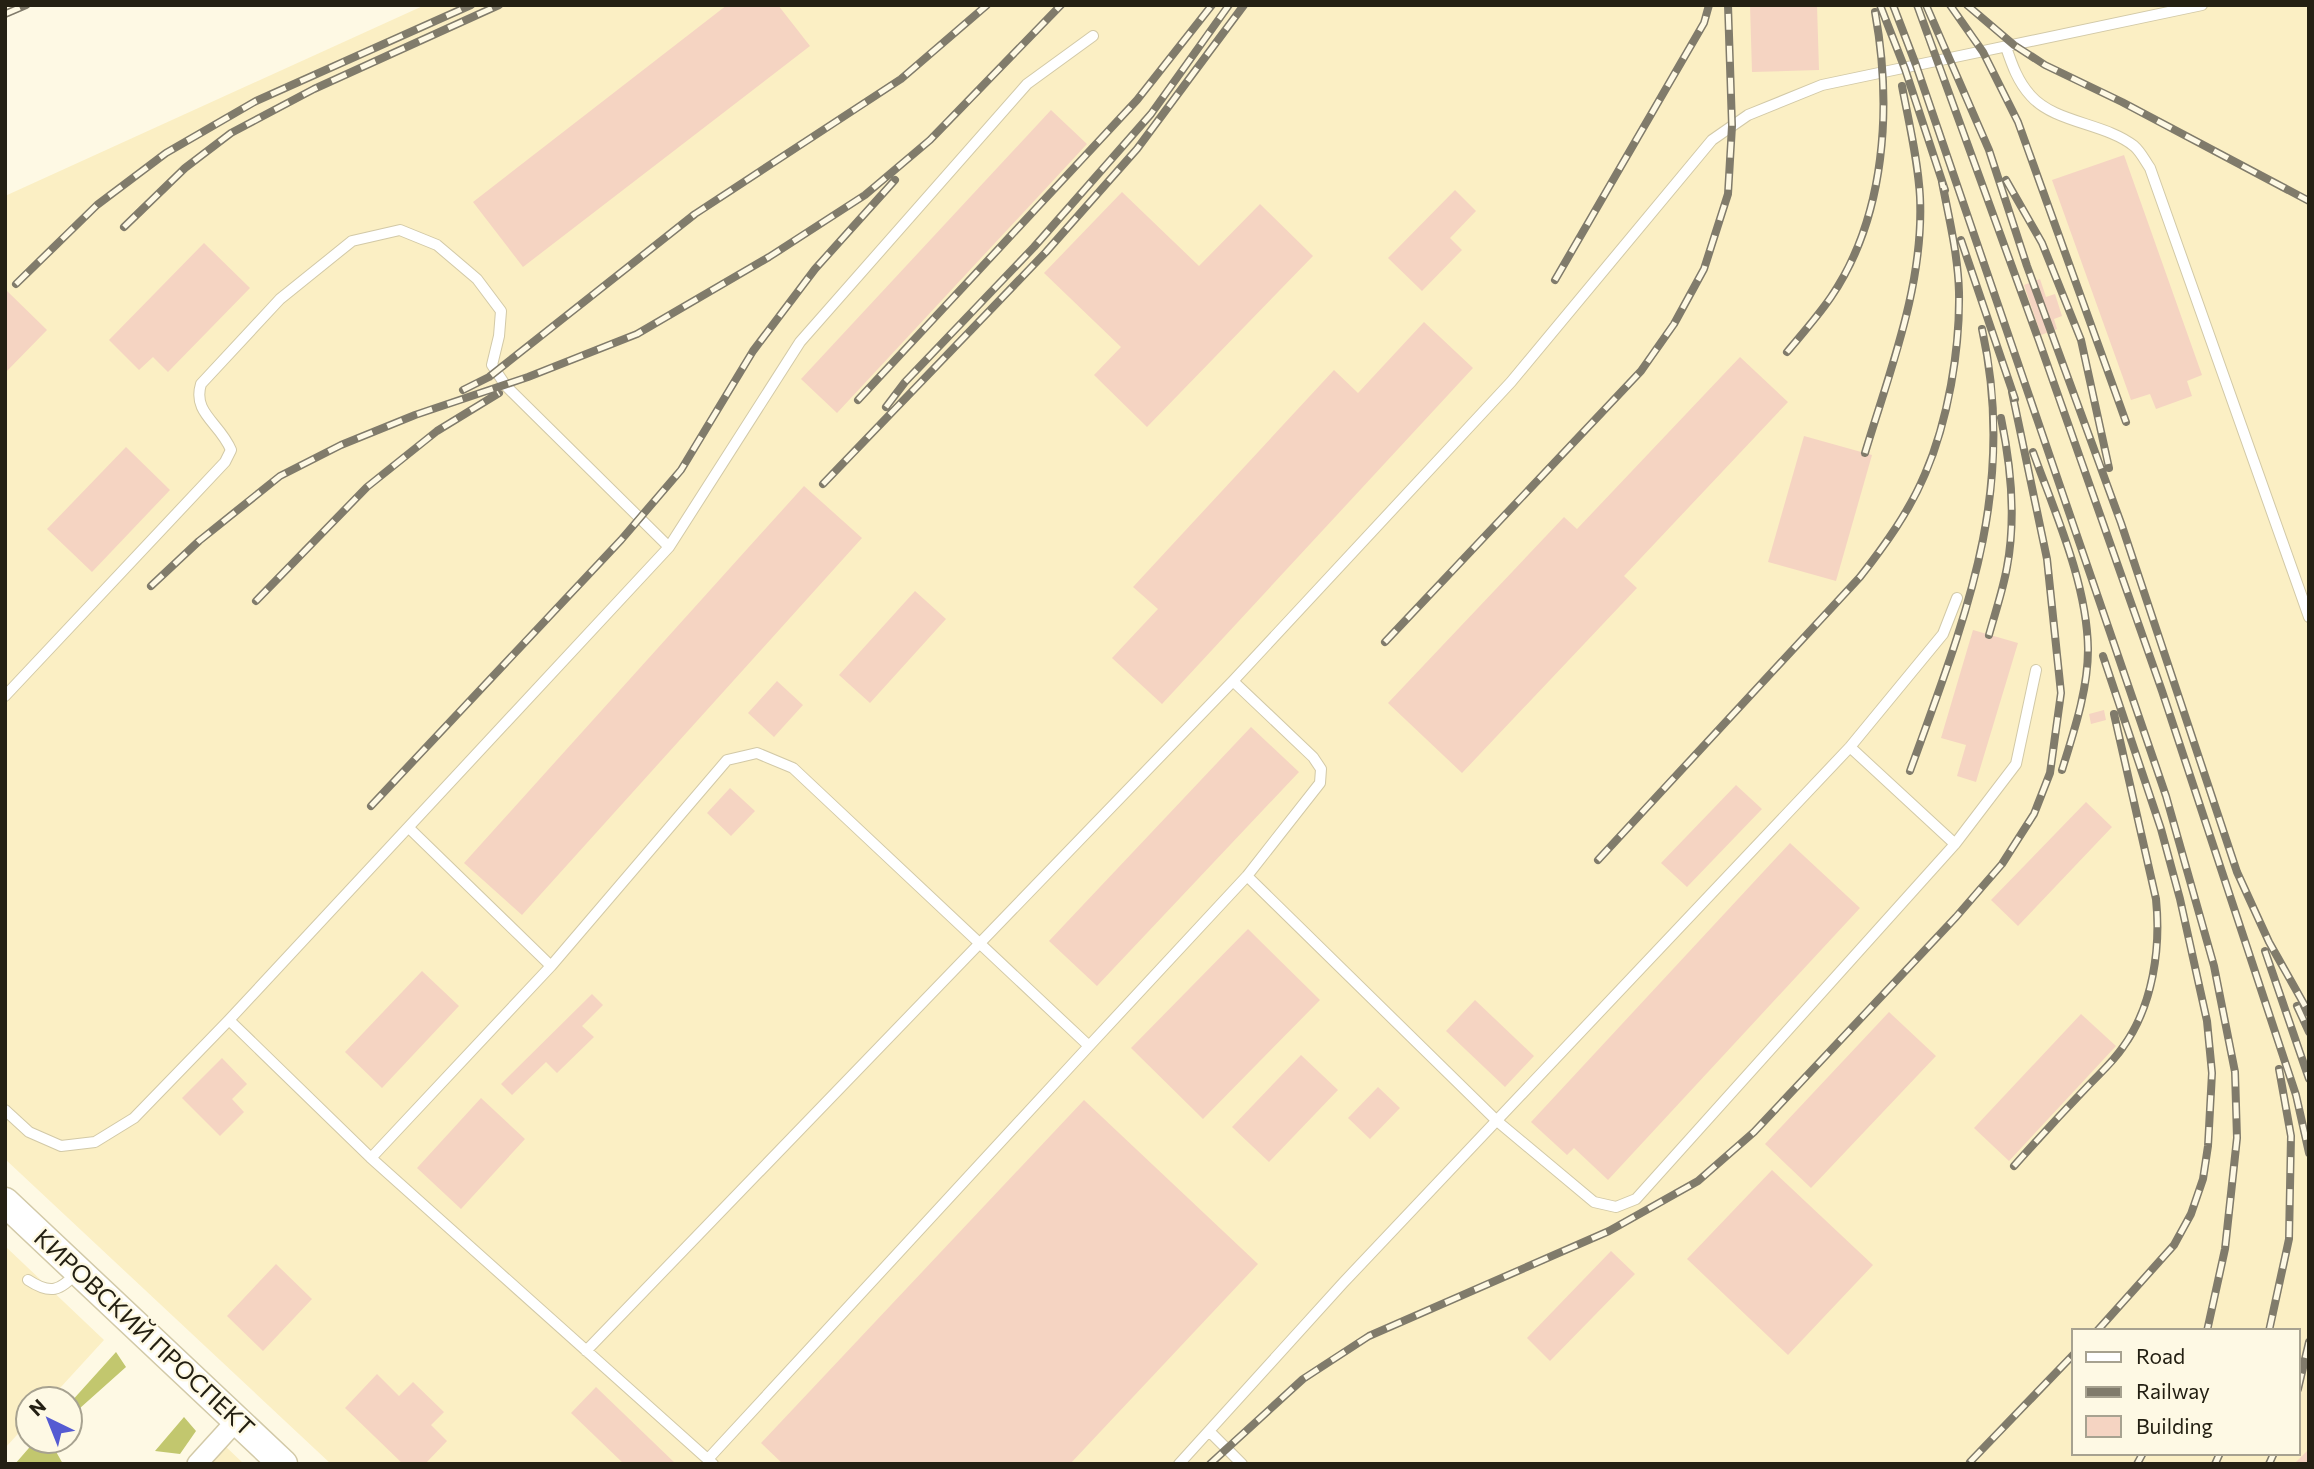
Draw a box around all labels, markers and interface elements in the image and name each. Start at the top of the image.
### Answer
street label: КИРОВСКИЙ ПРОСПЕКТ [29,1222,261,1442]
legend [2072,1329,2300,1455]
text: Road [2136,1343,2185,1368]
text: Railway [2136,1378,2210,1403]
north arrow [14,1385,84,1455]
text: N [24,1394,50,1420]
text: Building [2136,1413,2213,1438]

